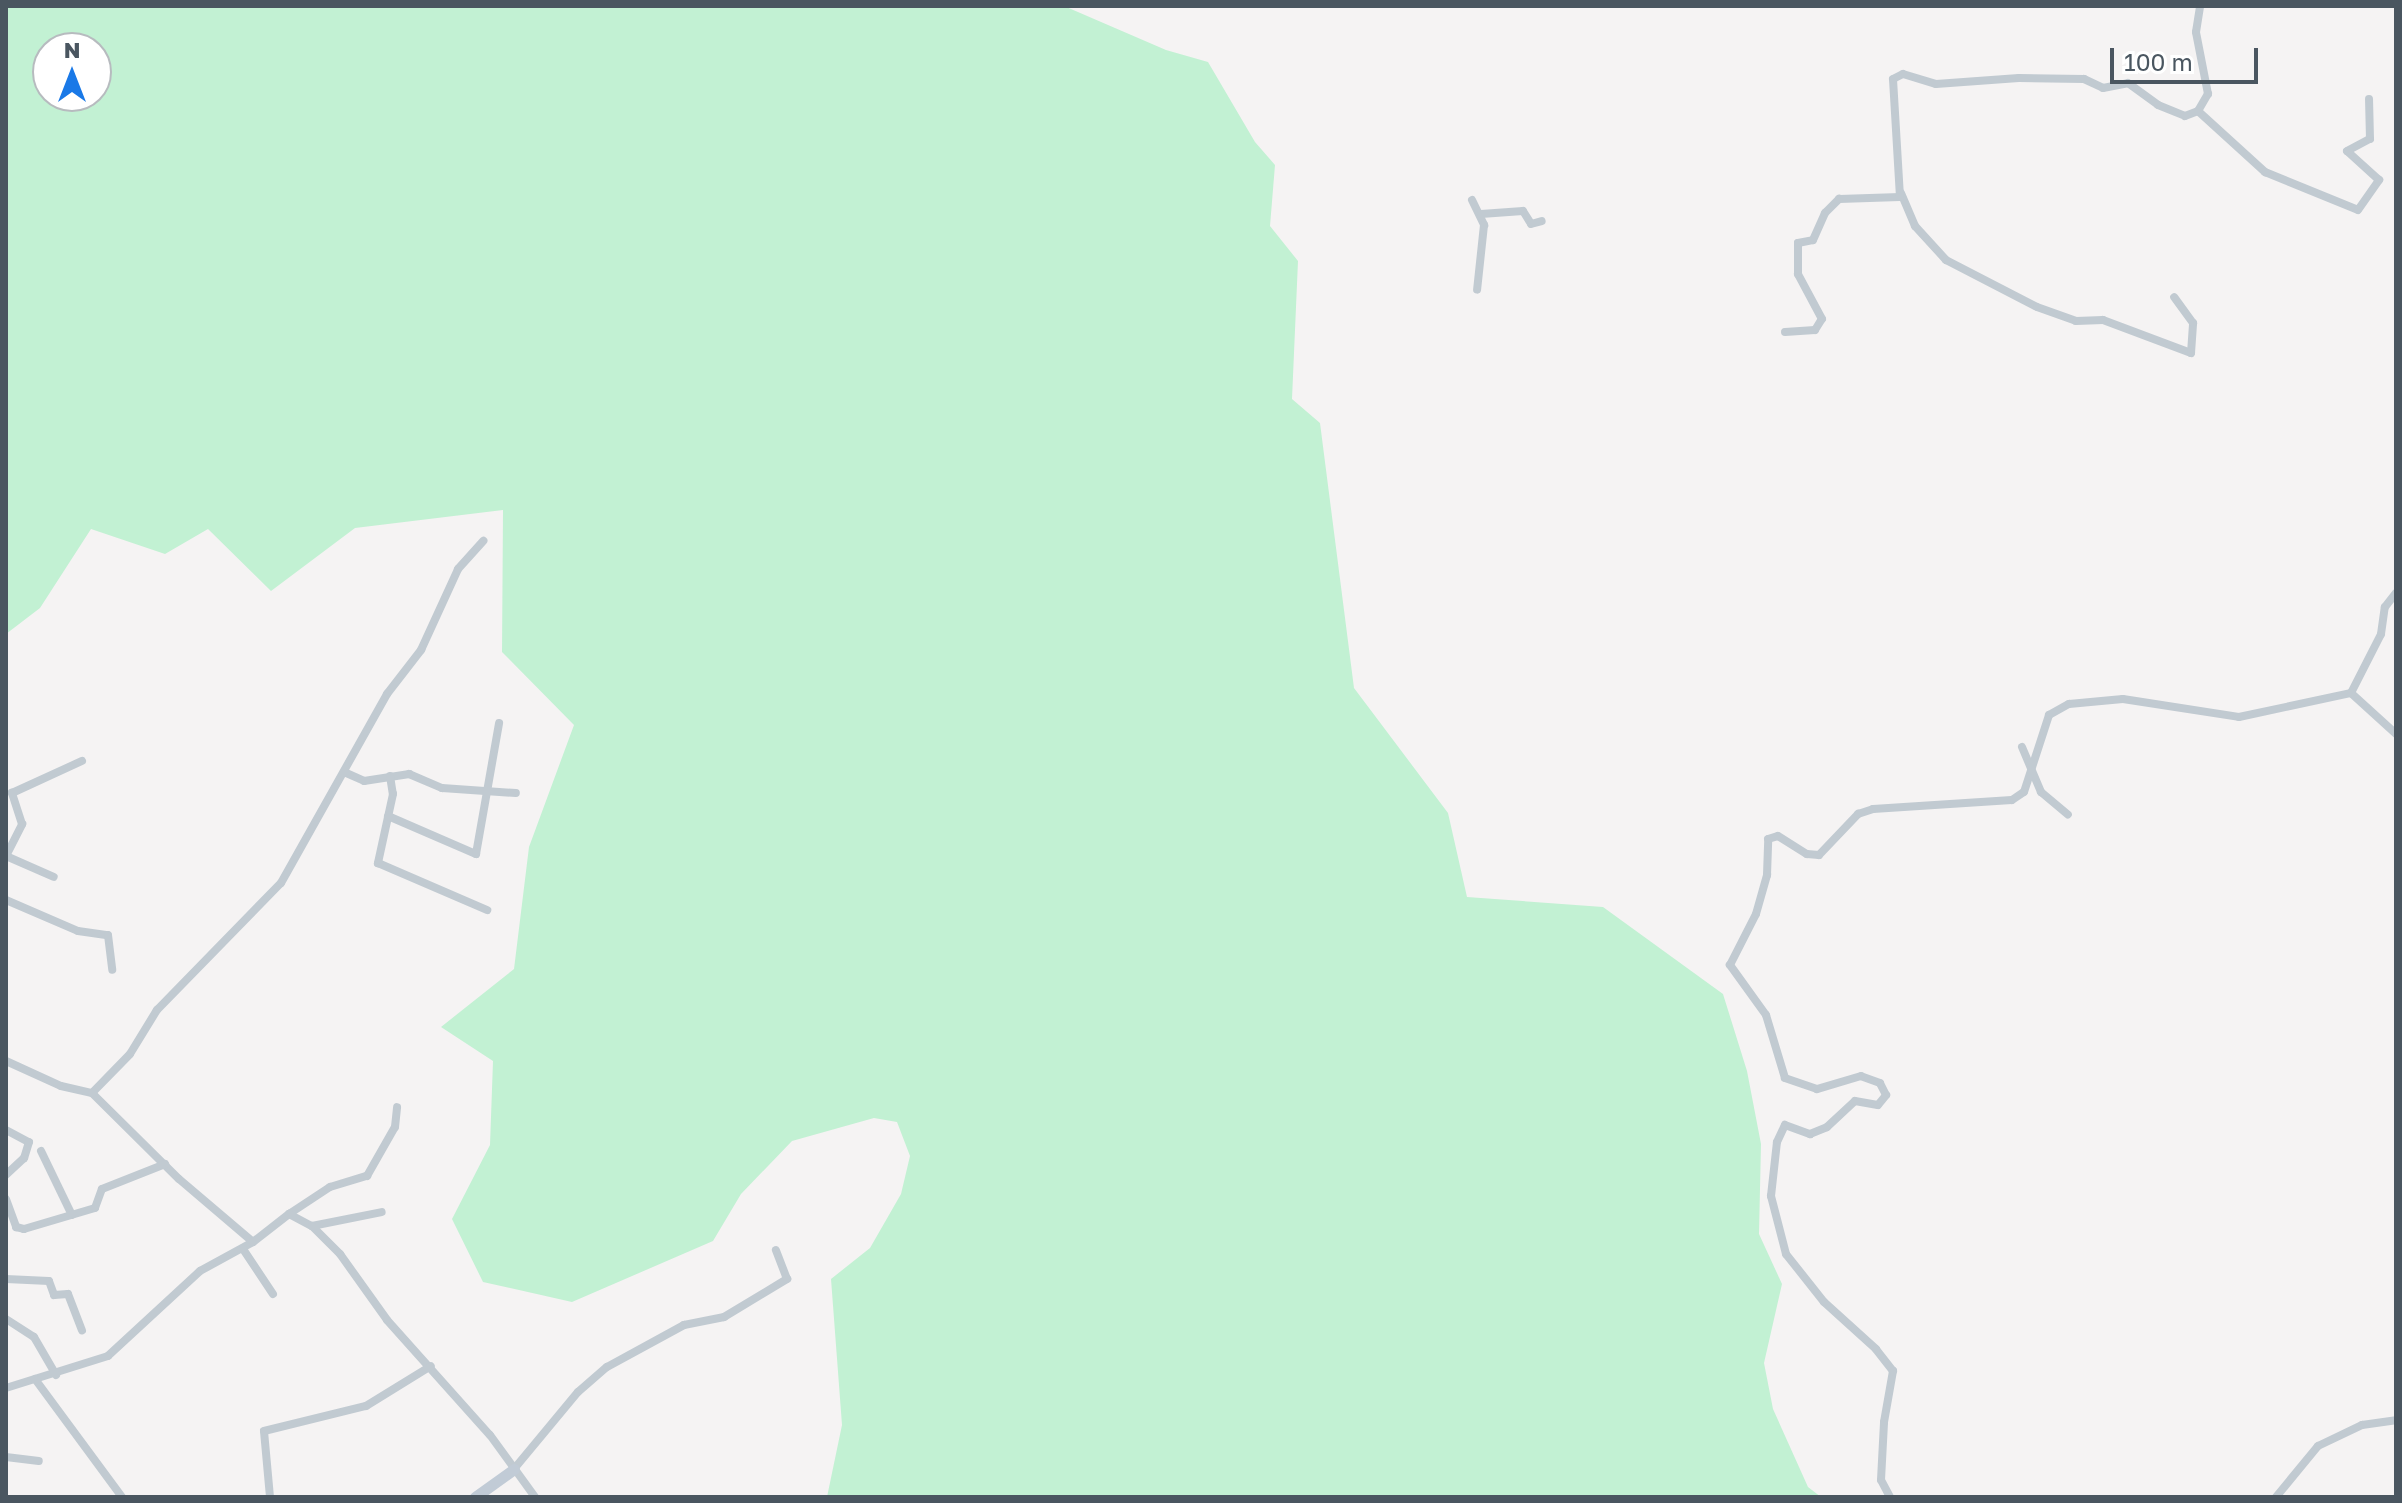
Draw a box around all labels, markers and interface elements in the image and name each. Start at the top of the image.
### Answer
north arrow [32,32,112,112]
scale bar [2114,32,2262,82]
text: N [64,36,80,63]
text: 100 m [2124,47,2193,76]

